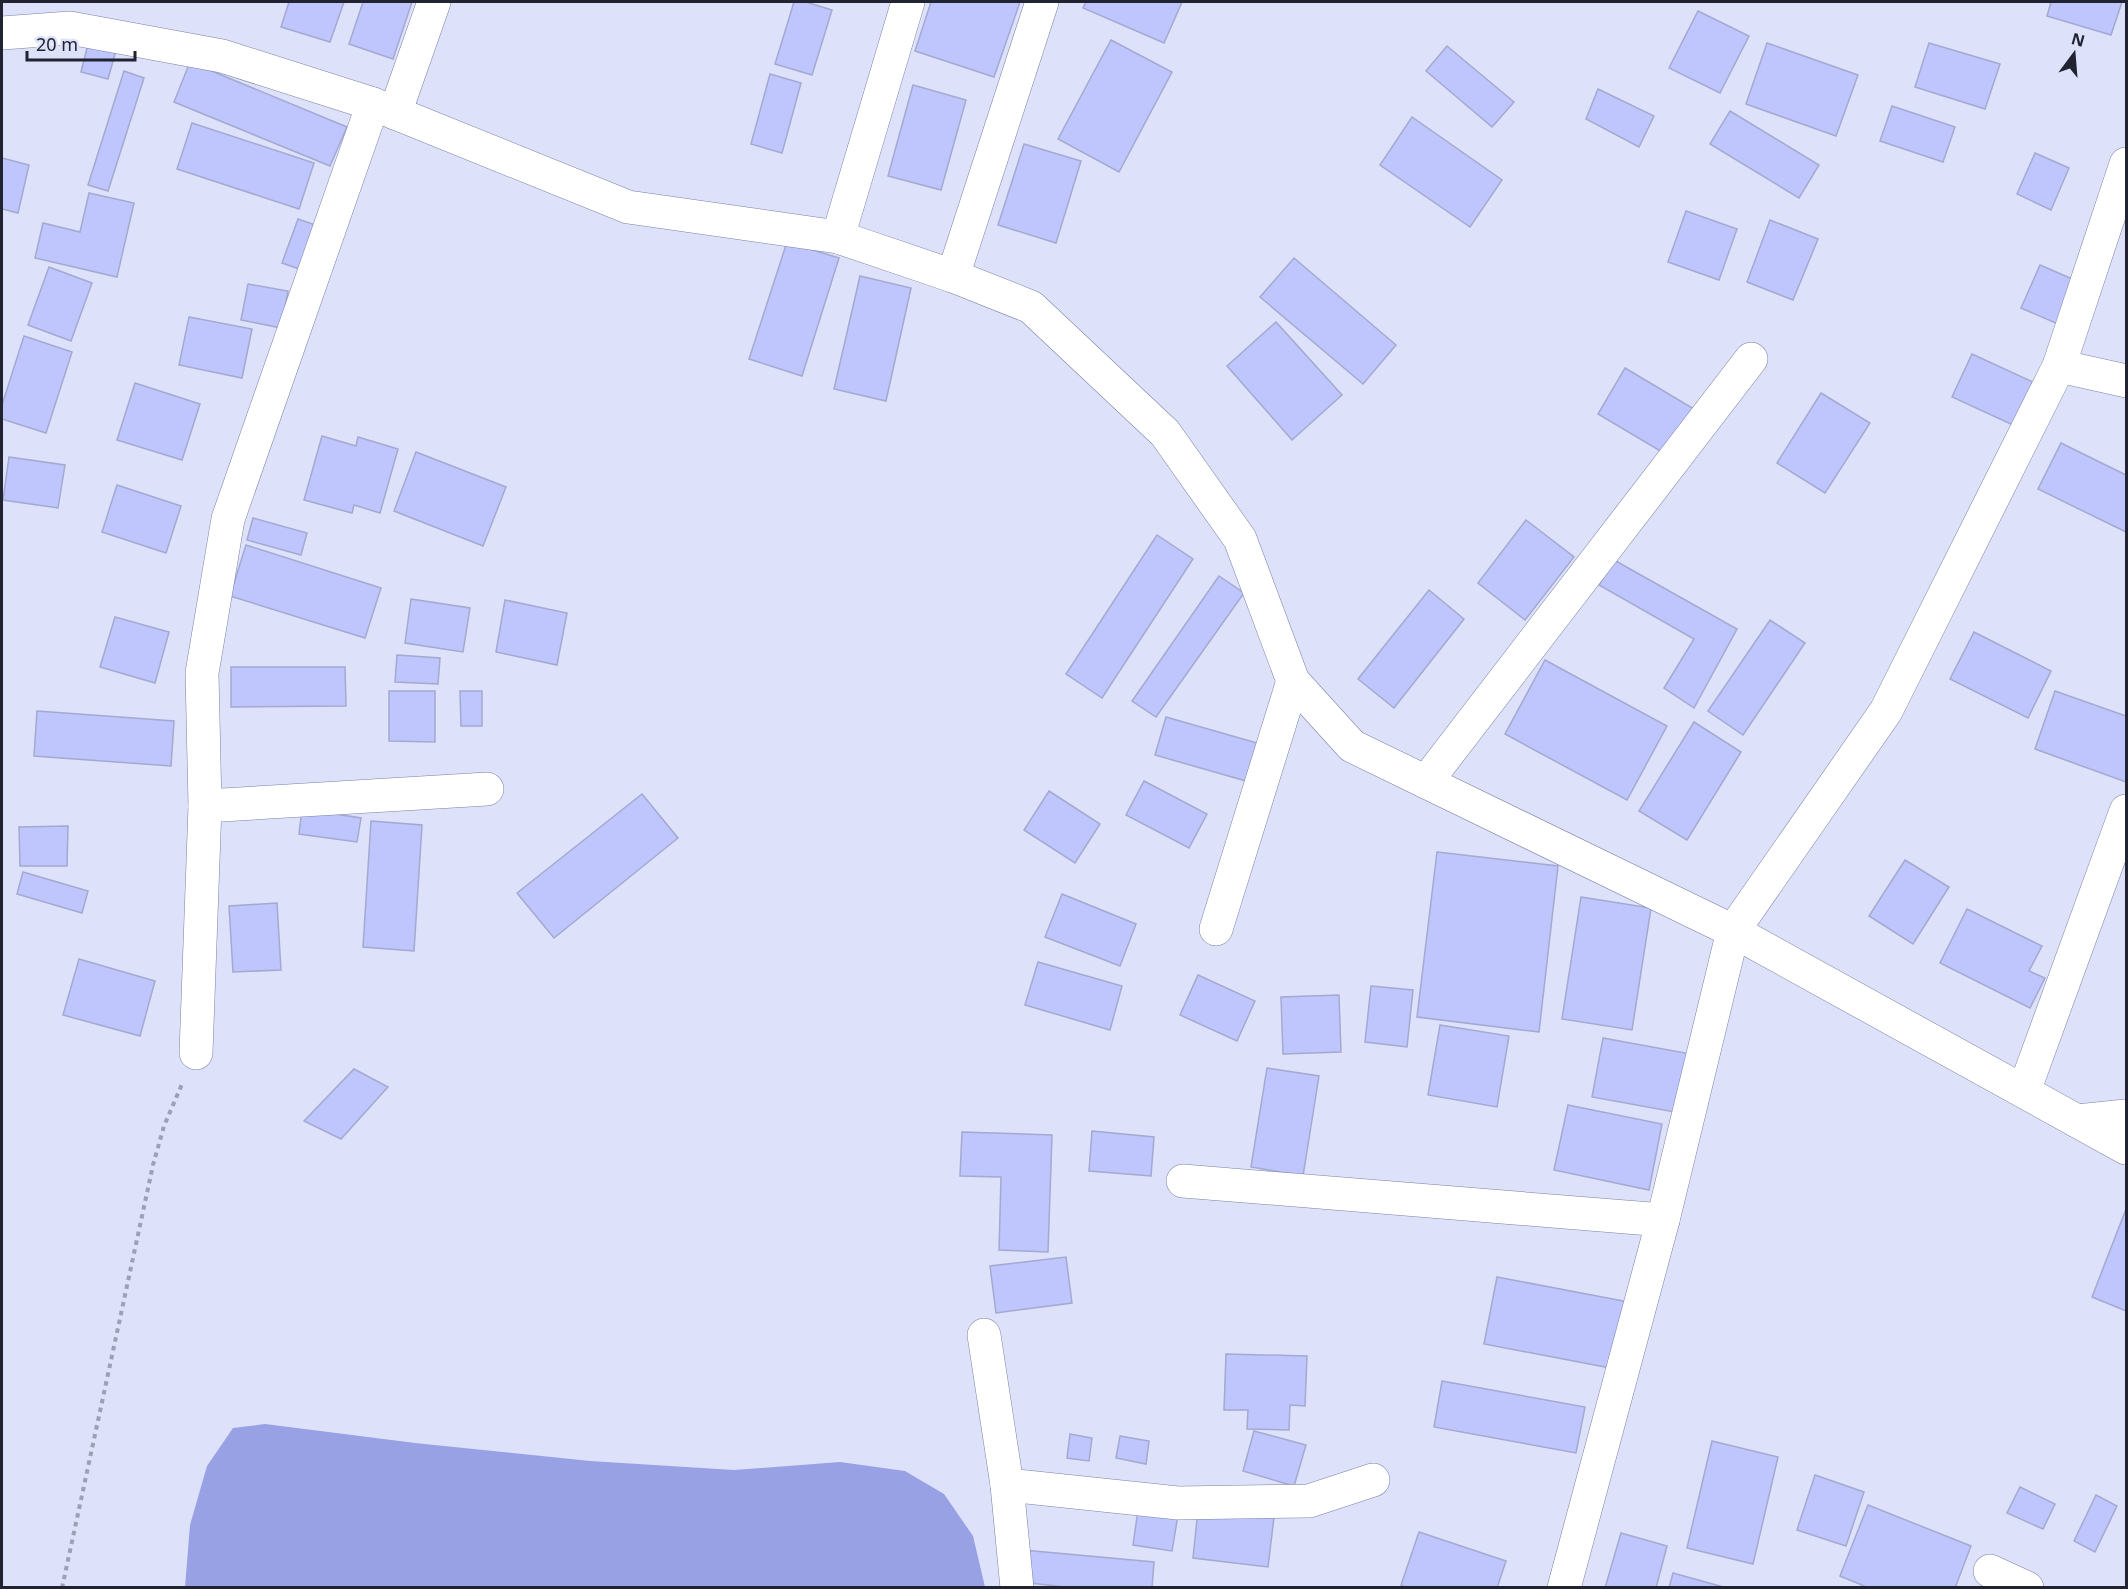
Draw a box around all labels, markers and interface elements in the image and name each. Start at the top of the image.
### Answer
scale bar [27,24,135,62]
north arrow [2044,24,2104,84]
text: N [2069,27,2087,52]
text: 20 m [36,32,78,56]

